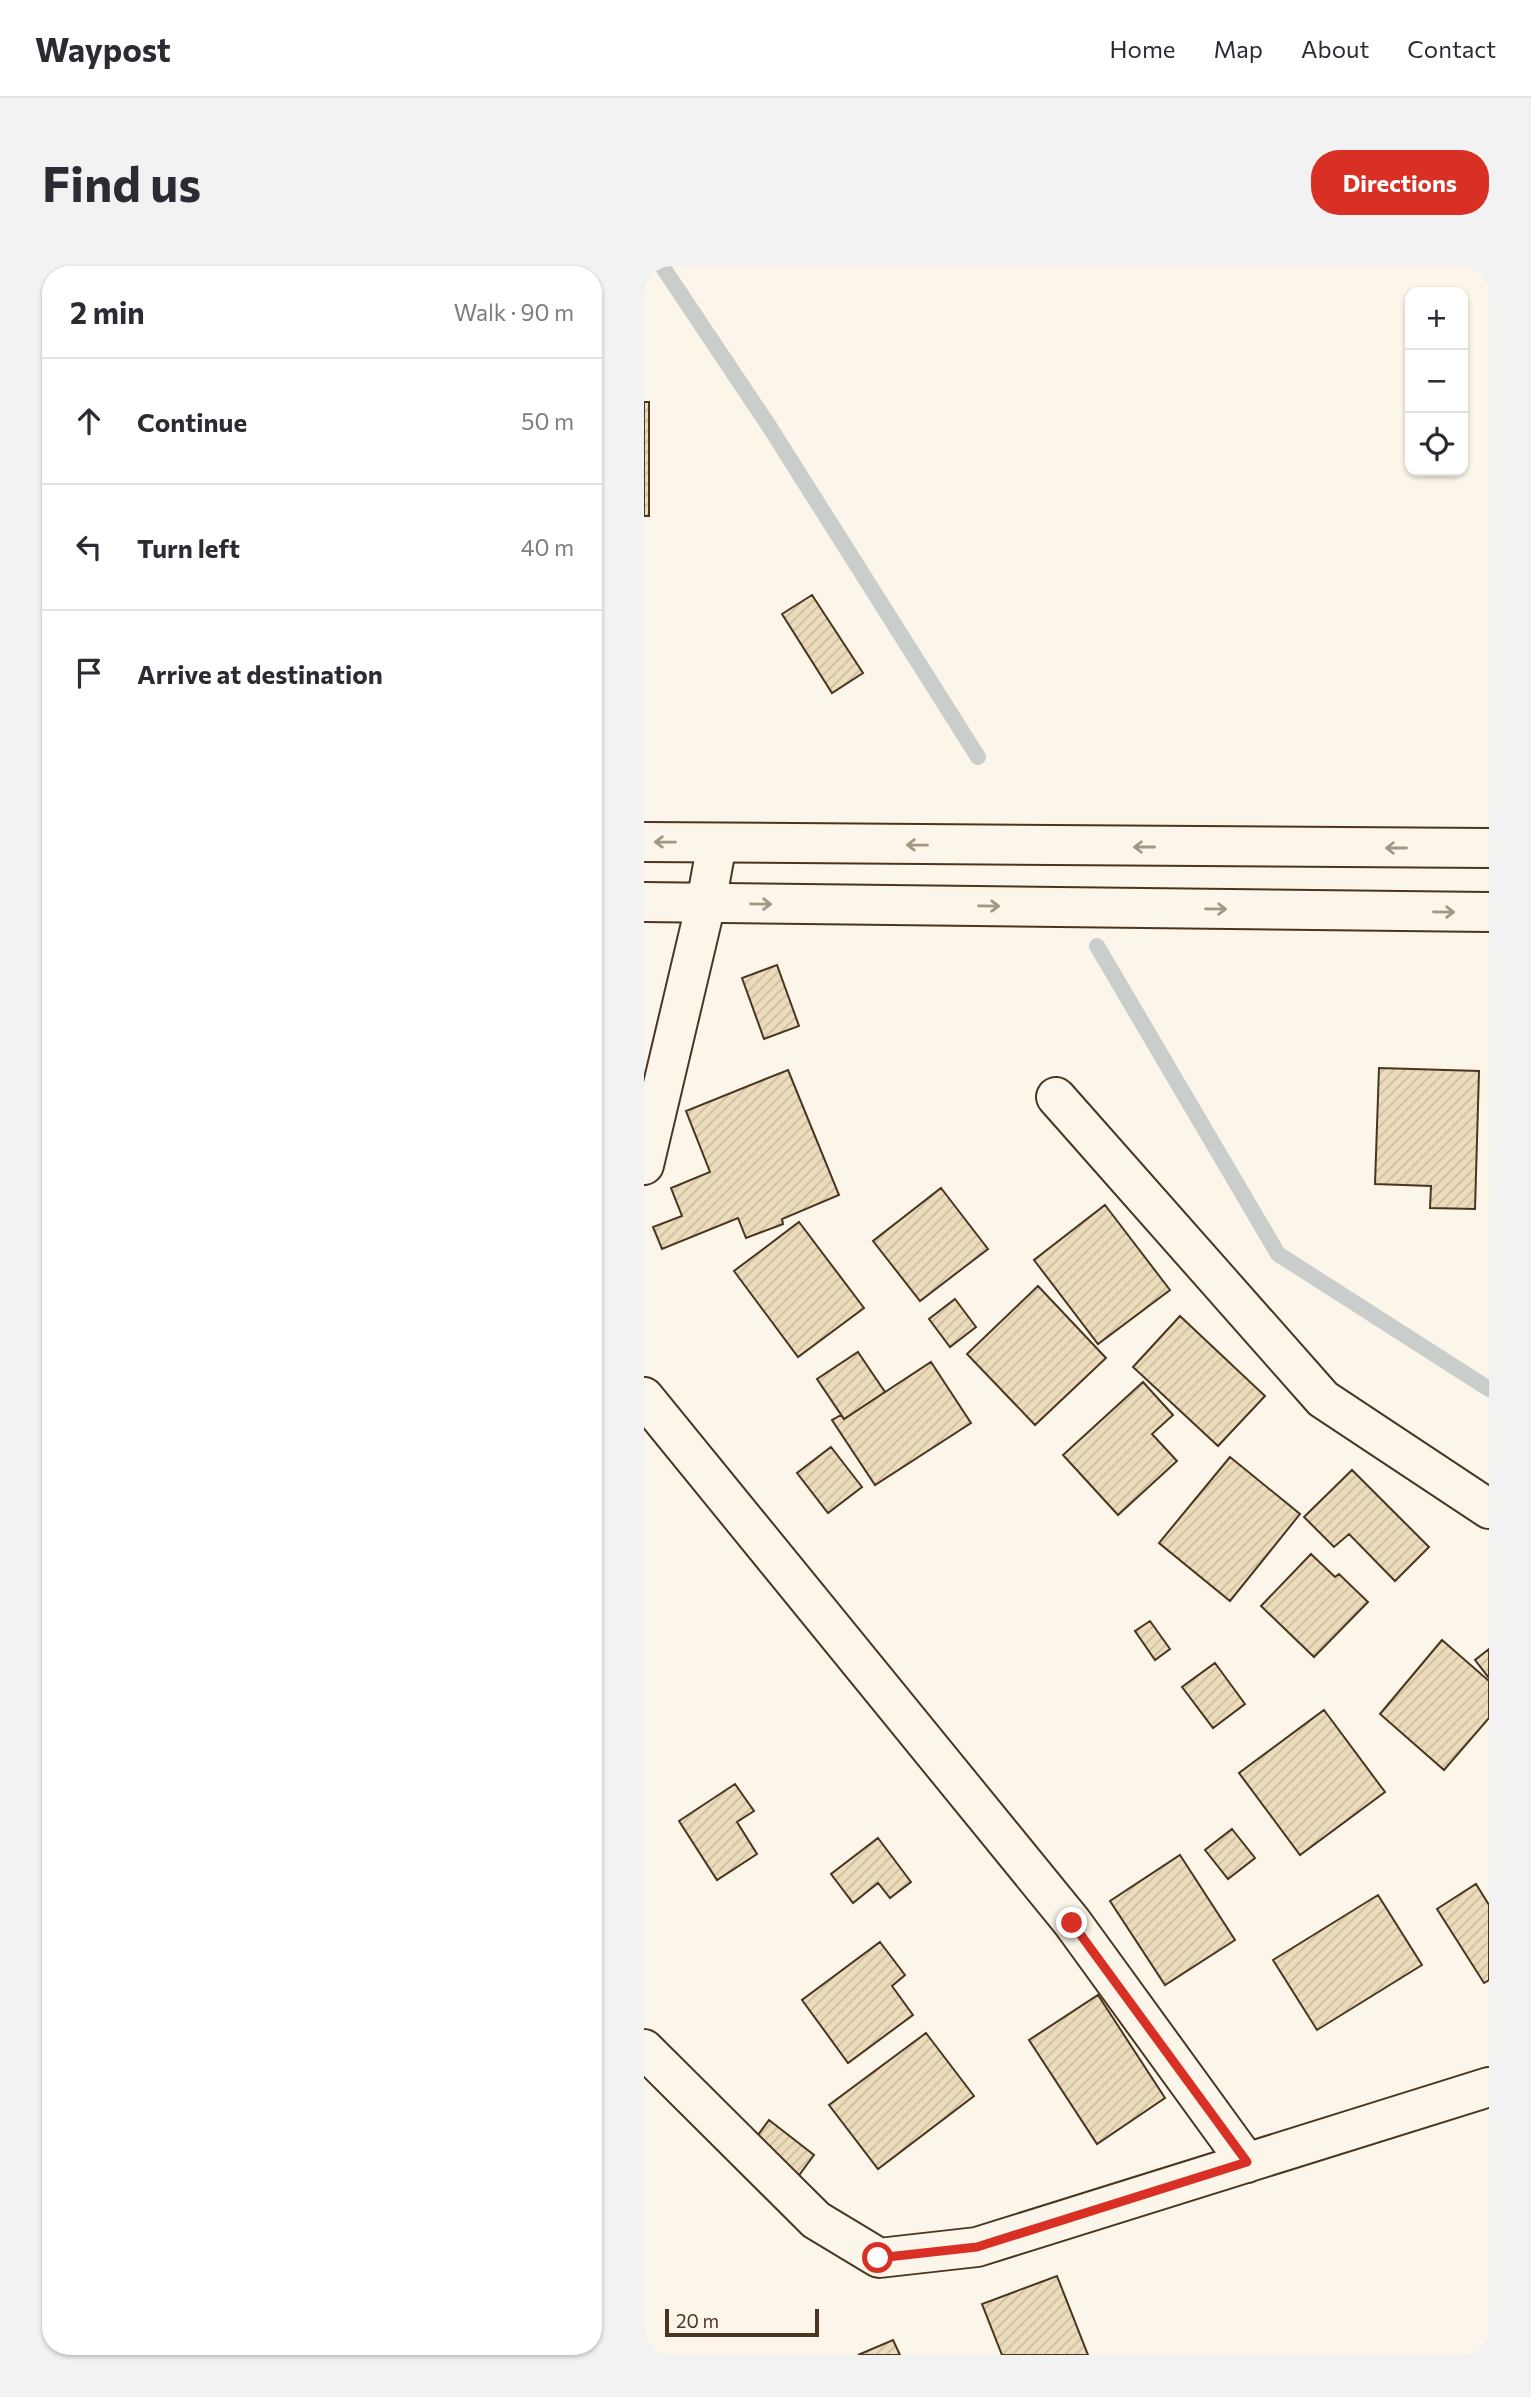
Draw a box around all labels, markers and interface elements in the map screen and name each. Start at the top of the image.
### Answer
text: Waypost [35,28,171,69]
text: Home [1110,34,1176,63]
text: Map [1214,34,1263,63]
text: About [1301,34,1369,63]
text: Contact [1407,34,1496,63]
button: Directions [1311,150,1489,215]
text: Find us [42,152,201,212]
map controls [1405,287,1468,476]
button: + [1405,287,1468,350]
text: 2 min [70,293,145,330]
text: Walk · 90 m [454,298,574,326]
button: − [1405,350,1468,413]
icon: ahead [70,402,108,440]
text: Continue [137,406,247,437]
text: 50 m [521,407,574,435]
button: locate [1405,413,1468,476]
icon: left [70,528,108,566]
text: Turn left [137,532,240,563]
text: 40 m [521,533,574,561]
icon: arrive [70,654,108,692]
text: Arrive at destination [137,658,383,689]
one-way arrow [654,835,677,849]
one-way arrow [906,838,929,852]
one-way arrow [1133,840,1156,854]
one-way arrow [1385,841,1408,855]
one-way arrow [749,897,772,910]
one-way arrow [977,899,1000,913]
one-way arrow [1204,902,1227,916]
one-way arrow [1432,905,1455,918]
route end [1056,1907,1087,1938]
route start [862,2242,893,2273]
scale bar [665,2306,819,2338]
text: 20 m [676,2309,719,2332]

